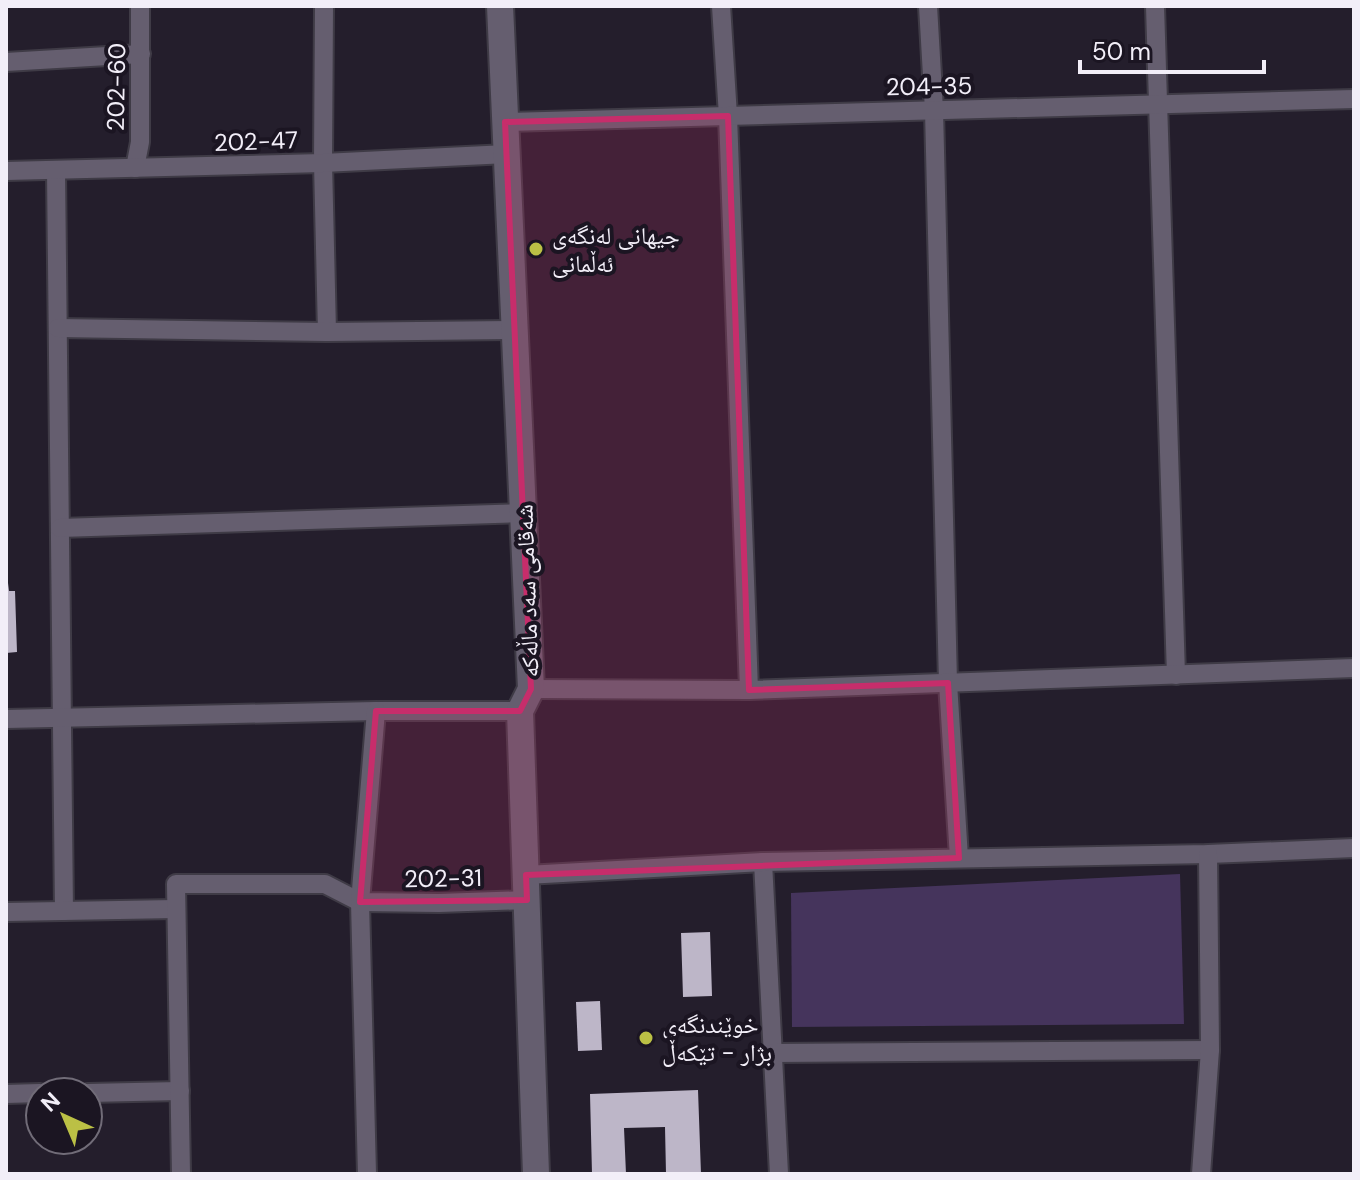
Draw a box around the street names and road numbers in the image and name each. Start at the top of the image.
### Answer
street label: 202-60 [100,43,132,131]
street label: 204-35 [886,70,972,102]
street label: 202-47 [214,124,298,158]
street label: شەقامی سەد ماڵەکە [508,504,546,678]
street label: 202-31 [404,862,482,894]

